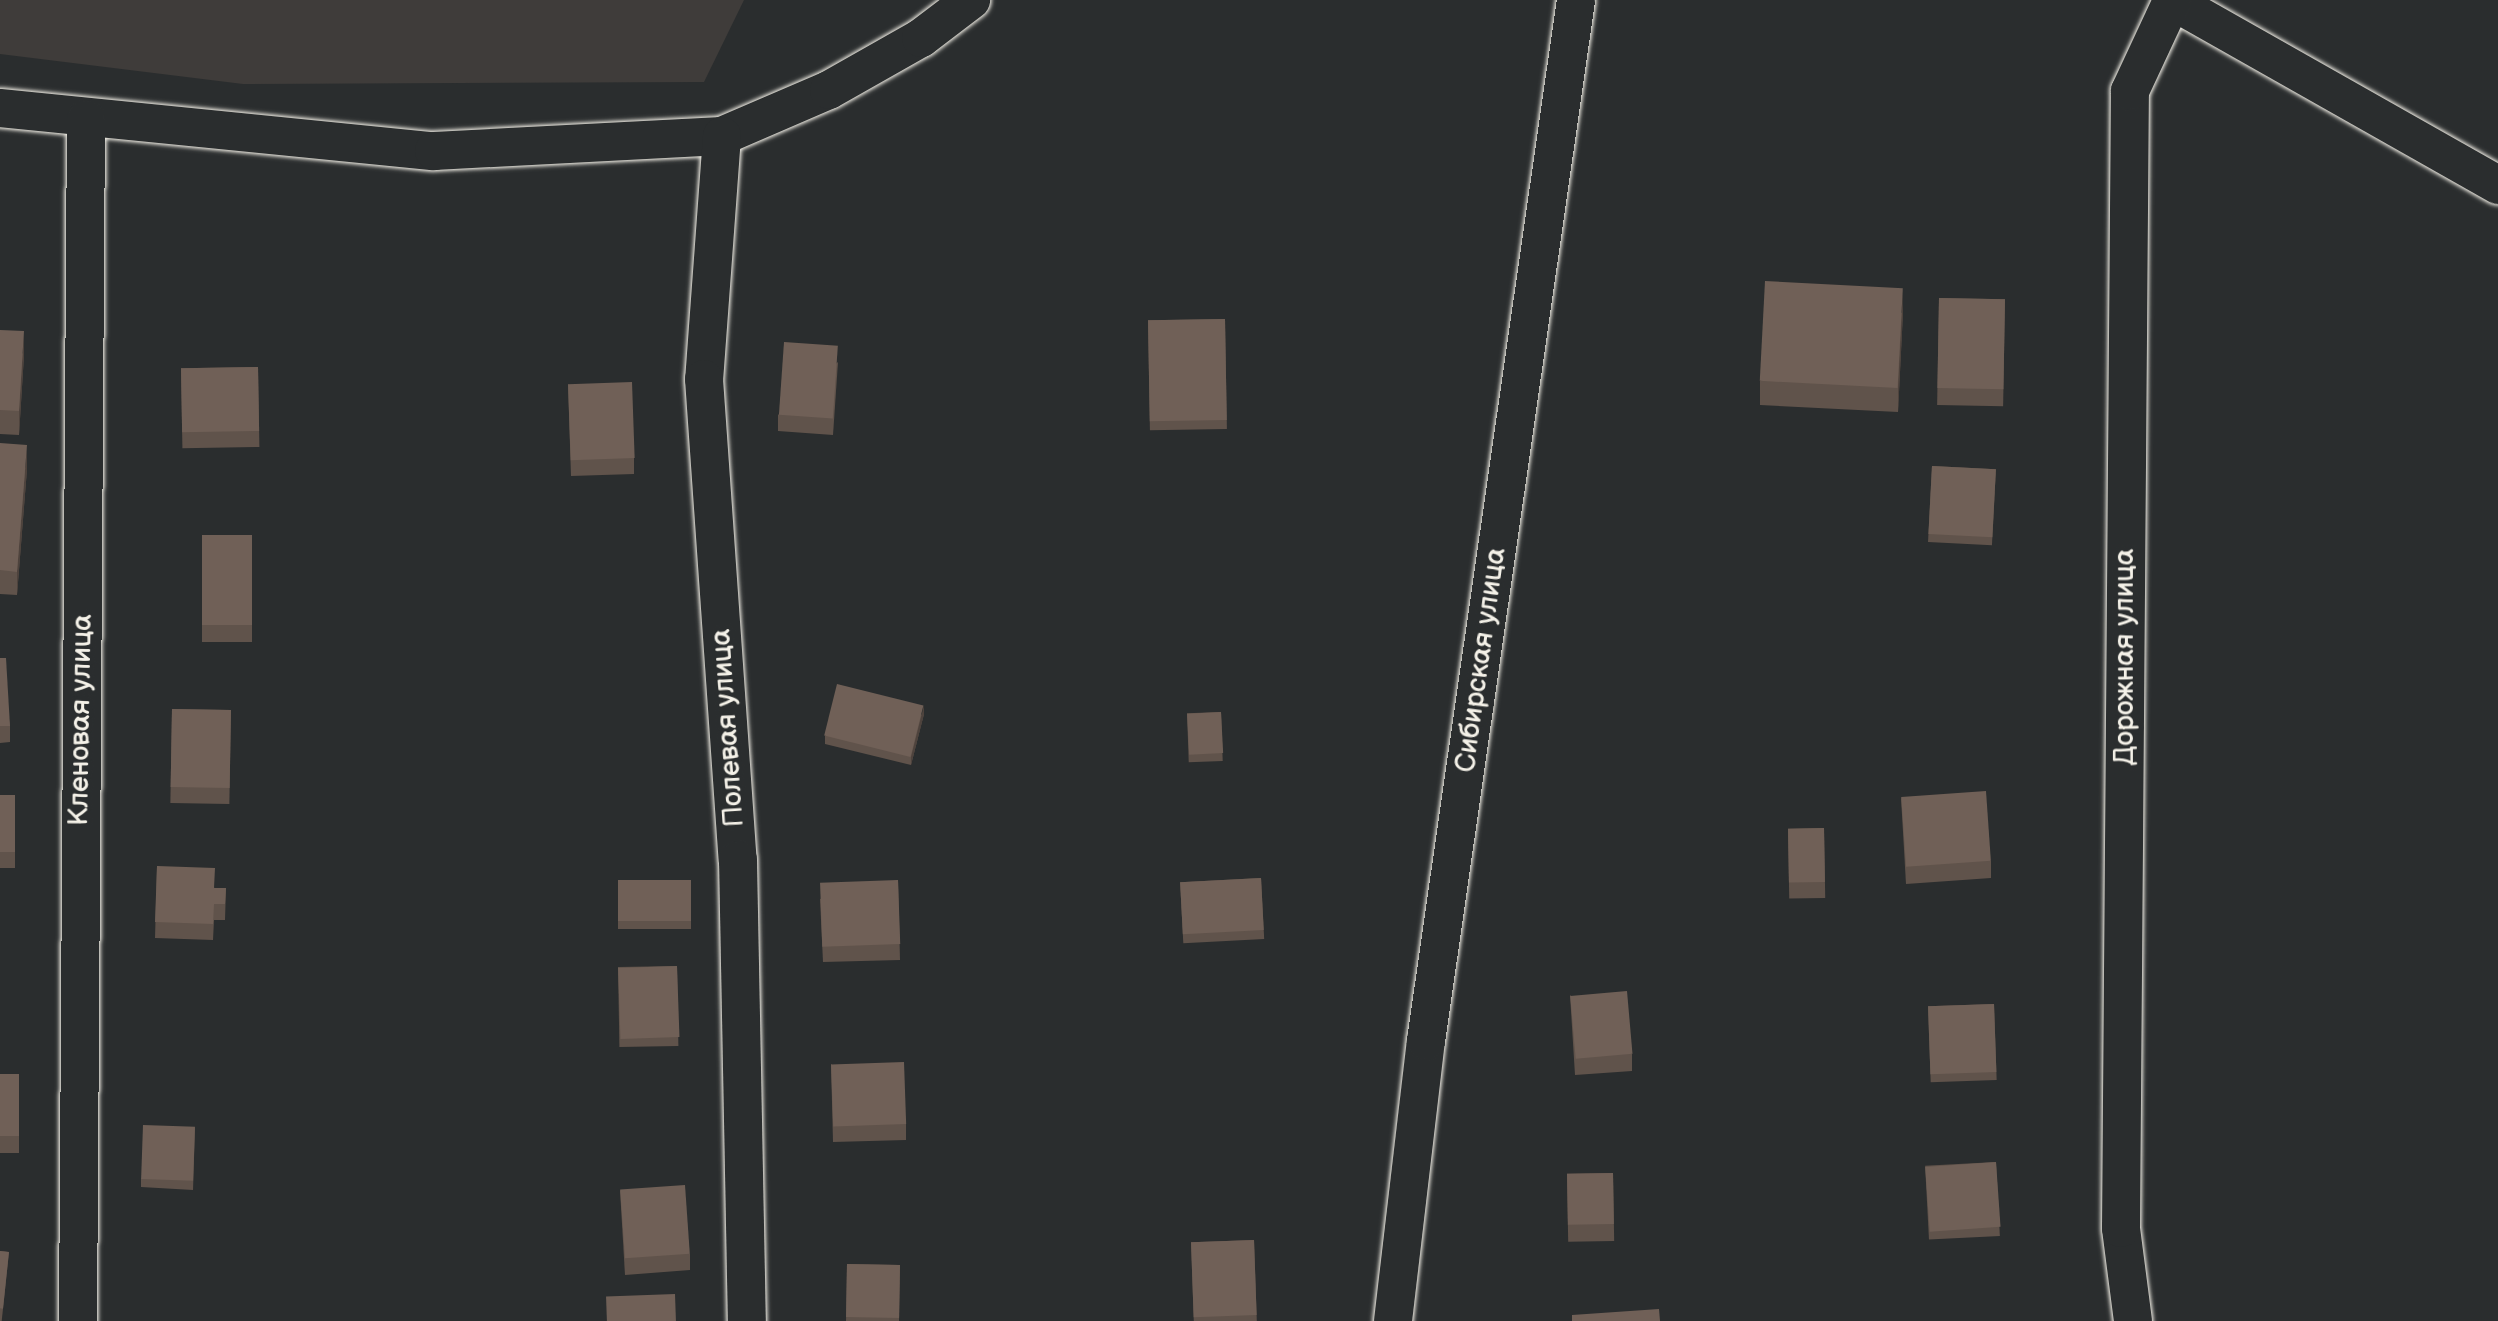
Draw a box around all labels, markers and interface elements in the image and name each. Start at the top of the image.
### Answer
street label: Сибирская улица [1449,545,1513,775]
street label: Дорожная улица [2108,549,2142,765]
street label: Кленовая улица [62,614,100,826]
street label: Полевая улица [704,628,752,828]

